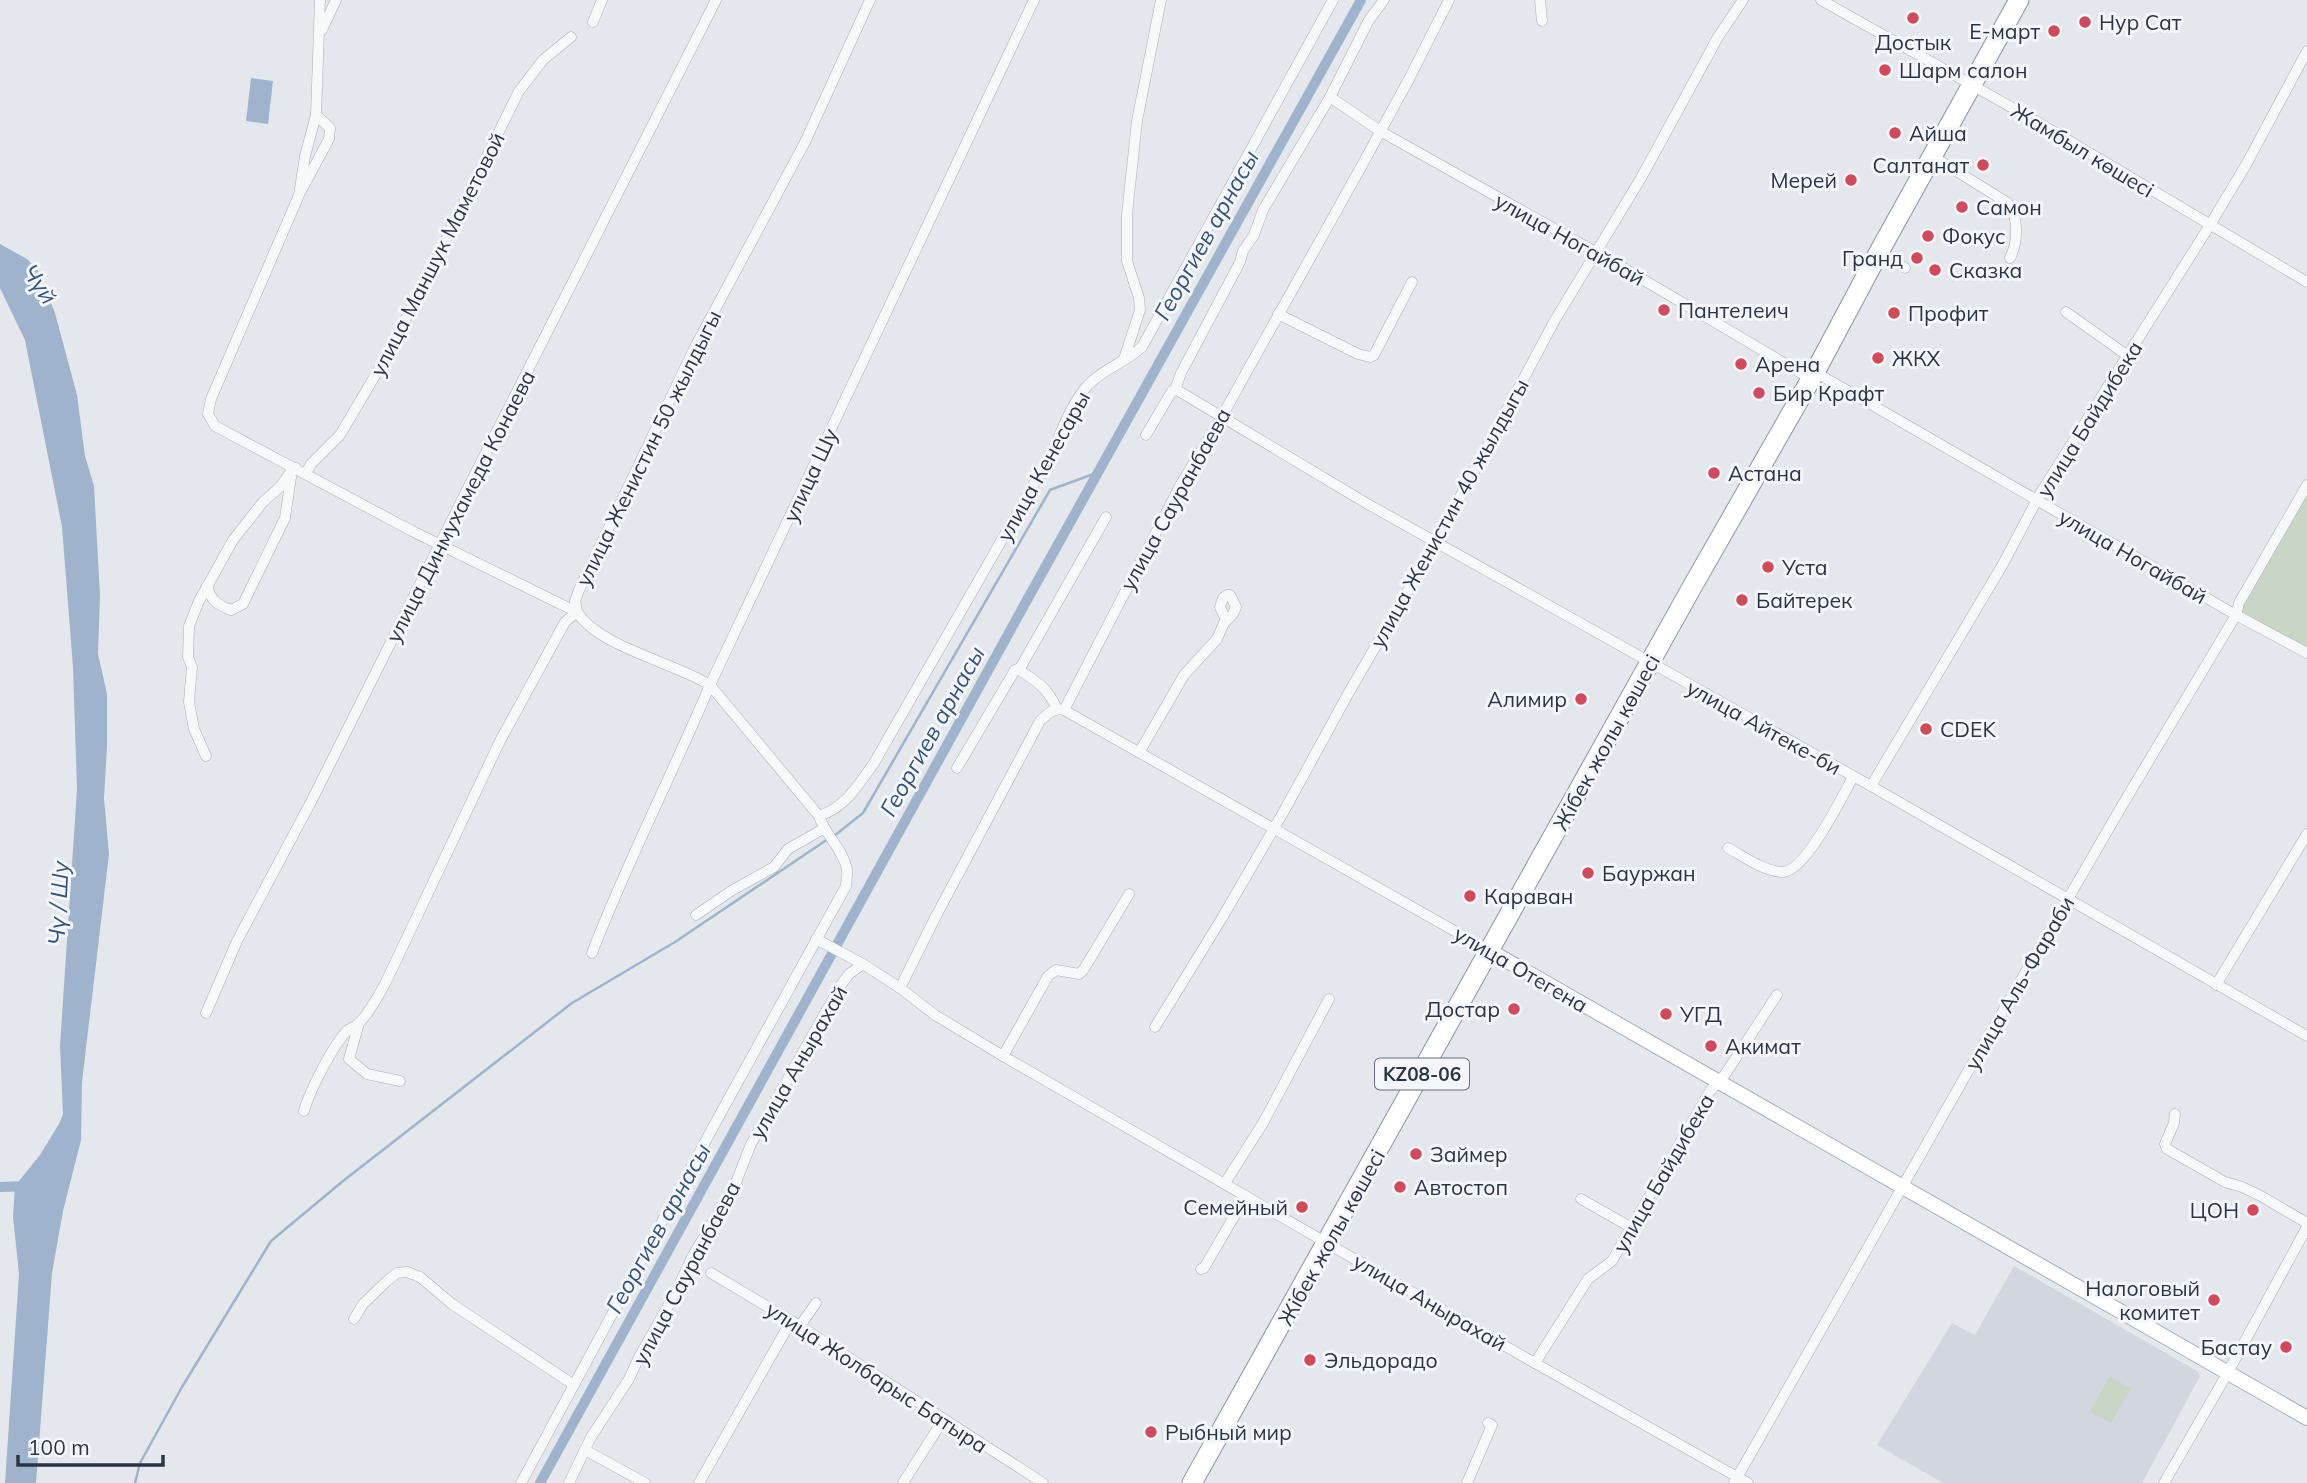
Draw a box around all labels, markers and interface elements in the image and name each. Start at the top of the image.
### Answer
place label: Нур Сат [2099,9,2182,35]
marker: Достык [1905,10,1921,26]
marker: Нур Сат [2077,14,2093,30]
place label: Е-март [1969,18,2040,44]
marker: Е-март [2046,23,2062,39]
place label: Достык [1875,29,1952,55]
place label: Шарм салон [1899,57,2027,83]
marker: Шарм салон [1877,62,1893,78]
street label: Жамбыл көшесі [2007,97,2159,203]
place label: Айша [1909,120,1967,146]
marker: Айша [1887,125,1903,141]
street label: улица Маншук Маметовой [364,128,510,380]
water label: Георгиев арнасы [1147,145,1265,325]
place label: Салтанат [1872,152,1969,178]
marker: Салтанат [1975,157,1991,173]
place label: Мерей [1770,167,1837,193]
marker: Мерей [1843,172,1859,188]
street label: улица Ногайбай [1491,187,1649,291]
place label: Самон [1976,194,2042,220]
marker: Самон [1954,199,1970,215]
place label: Фокус [1942,223,2006,249]
marker: Фокус [1920,228,1936,244]
place label: Гранд [1842,245,1903,271]
marker: Гранд [1909,250,1925,266]
place label: Сказка [1949,257,2022,283]
water label: Чүй [16,259,64,309]
marker: Сказка [1927,262,1943,278]
place label: Пантелеич [1678,297,1789,323]
place label: Профит [1908,300,1989,326]
marker: Пантелеич [1656,302,1672,318]
marker: Профит [1886,305,1902,321]
street label: улица Женистин 50 жылдыгы [570,306,726,590]
street label: улица Байдибека [2030,336,2148,502]
place label: ЖКХ [1892,345,1941,371]
marker: ЖКХ [1870,350,1886,366]
place label: Арена [1755,351,1820,377]
marker: Арена [1733,356,1749,372]
street label: улица Динмухамеда Конаева [380,365,540,647]
street label: улица Женистин 40 жылдыгы [1364,374,1534,652]
place label: Бир Крафт [1773,380,1885,406]
marker: Бир Крафт [1751,385,1767,401]
street label: улица Кенесары [991,386,1095,546]
street label: улица Сауранбаева [1114,403,1236,595]
street label: улица Шу [777,424,843,526]
place label: Астана [1728,460,1802,486]
marker: Астана [1706,465,1722,481]
street label: улица Ногайбай [2054,503,2212,609]
place label: Уста [1781,554,1828,580]
marker: Уста [1760,559,1776,575]
place label: Байтерек [1756,587,1853,613]
marker: Байтерек [1734,592,1750,608]
water label: Георгиев арнасы [873,641,991,821]
street label: Жібек жолы көшесі [1547,649,1665,835]
street label: улица Айтеке-би [1682,674,1846,780]
place label: Алимир [1487,686,1567,712]
marker: Алимир [1573,691,1589,707]
place label: CDEK [1940,716,1996,742]
marker: CDEK [1918,721,1934,737]
water label: Чү / Шу [41,860,75,946]
place label: Бауржан [1602,860,1696,886]
marker: Бауржан [1580,865,1596,881]
place label: Караван [1484,883,1573,909]
marker: Караван [1462,888,1478,904]
street label: улица Аль-Фараби [1959,891,2079,1075]
street label: улица Отегена [1449,920,1593,1018]
street label: улица Анырахай [744,981,852,1143]
place label: Достар [1425,996,1500,1022]
marker: Достар [1506,1001,1522,1017]
place label: УГД [1679,1001,1722,1027]
marker: УГД [1658,1006,1674,1022]
place label: Акимат [1725,1033,1801,1059]
marker: Акимат [1703,1038,1719,1054]
road number: KZ08-06 [1375,1058,1469,1090]
street label: улица Байдибека [1607,1089,1719,1257]
water label: Георгиев арнасы [599,1138,717,1318]
place label: Займер [1430,1141,1508,1167]
street label: Жібек жолы көшесі [1272,1144,1390,1330]
marker: Займер [1408,1146,1424,1162]
place label: Автостоп [1414,1174,1508,1200]
street label: улица Сауранбаева [627,1177,745,1369]
marker: Автостоп [1392,1179,1408,1195]
place label: Семейный [1183,1194,1288,1220]
place label: ЦОН [2190,1197,2239,1223]
marker: Семейный [1294,1199,1310,1215]
marker: ЦОН [2245,1202,2261,1218]
street label: улица Анырахай [1349,1248,1511,1356]
place label: Налоговый комитет [2085,1275,2200,1325]
marker: Налоговый комитет [2206,1292,2222,1308]
street label: улица Жолбарыс Батыра [761,1296,993,1458]
place label: Бастау [2201,1334,2272,1360]
marker: Бастау [2278,1339,2294,1355]
place label: Эльдорадо [1324,1347,1438,1373]
marker: Эльдорадо [1302,1352,1318,1368]
place label: Рыбный мир [1165,1419,1292,1445]
scale bar [18,1424,163,1468]
marker: Рыбный мир [1143,1424,1159,1440]
text: 100 m [28,1434,90,1460]

